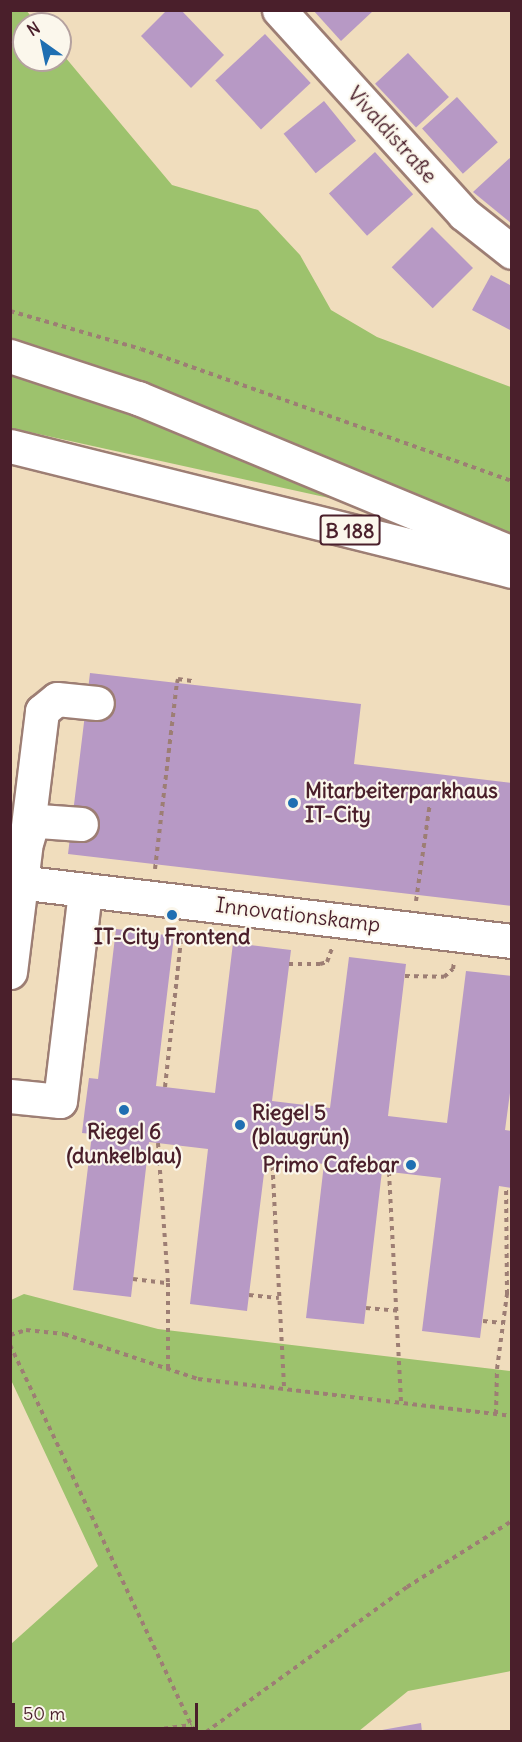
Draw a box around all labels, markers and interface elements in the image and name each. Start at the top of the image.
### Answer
north arrow [12,12,72,72]
text: N [23,17,43,40]
street label: Vivaldistraße [342,81,442,189]
road number: B 188 [318,513,382,547]
place label: Mitarbeiterparkhaus IT-City [305,778,498,828]
marker: Mitarbeiterparkhaus IT-City [286,796,300,810]
street label: Innovationskamp [214,892,382,938]
marker: IT-City Frontend [165,908,179,922]
place label: IT-City Frontend [94,924,250,950]
place label: Riegel 5 (blaugrün) [252,1100,349,1150]
marker: Riegel 6 (dunkelblau) [117,1103,131,1117]
marker: Riegel 5 (blaugrün) [233,1118,247,1132]
place label: Riegel 6 (dunkelblau) [66,1119,182,1169]
place label: Primo Cafebar [262,1152,399,1178]
marker: Primo Cafebar [404,1158,418,1172]
scale bar [15,1691,201,1729]
text: 50 m [23,1702,65,1725]

